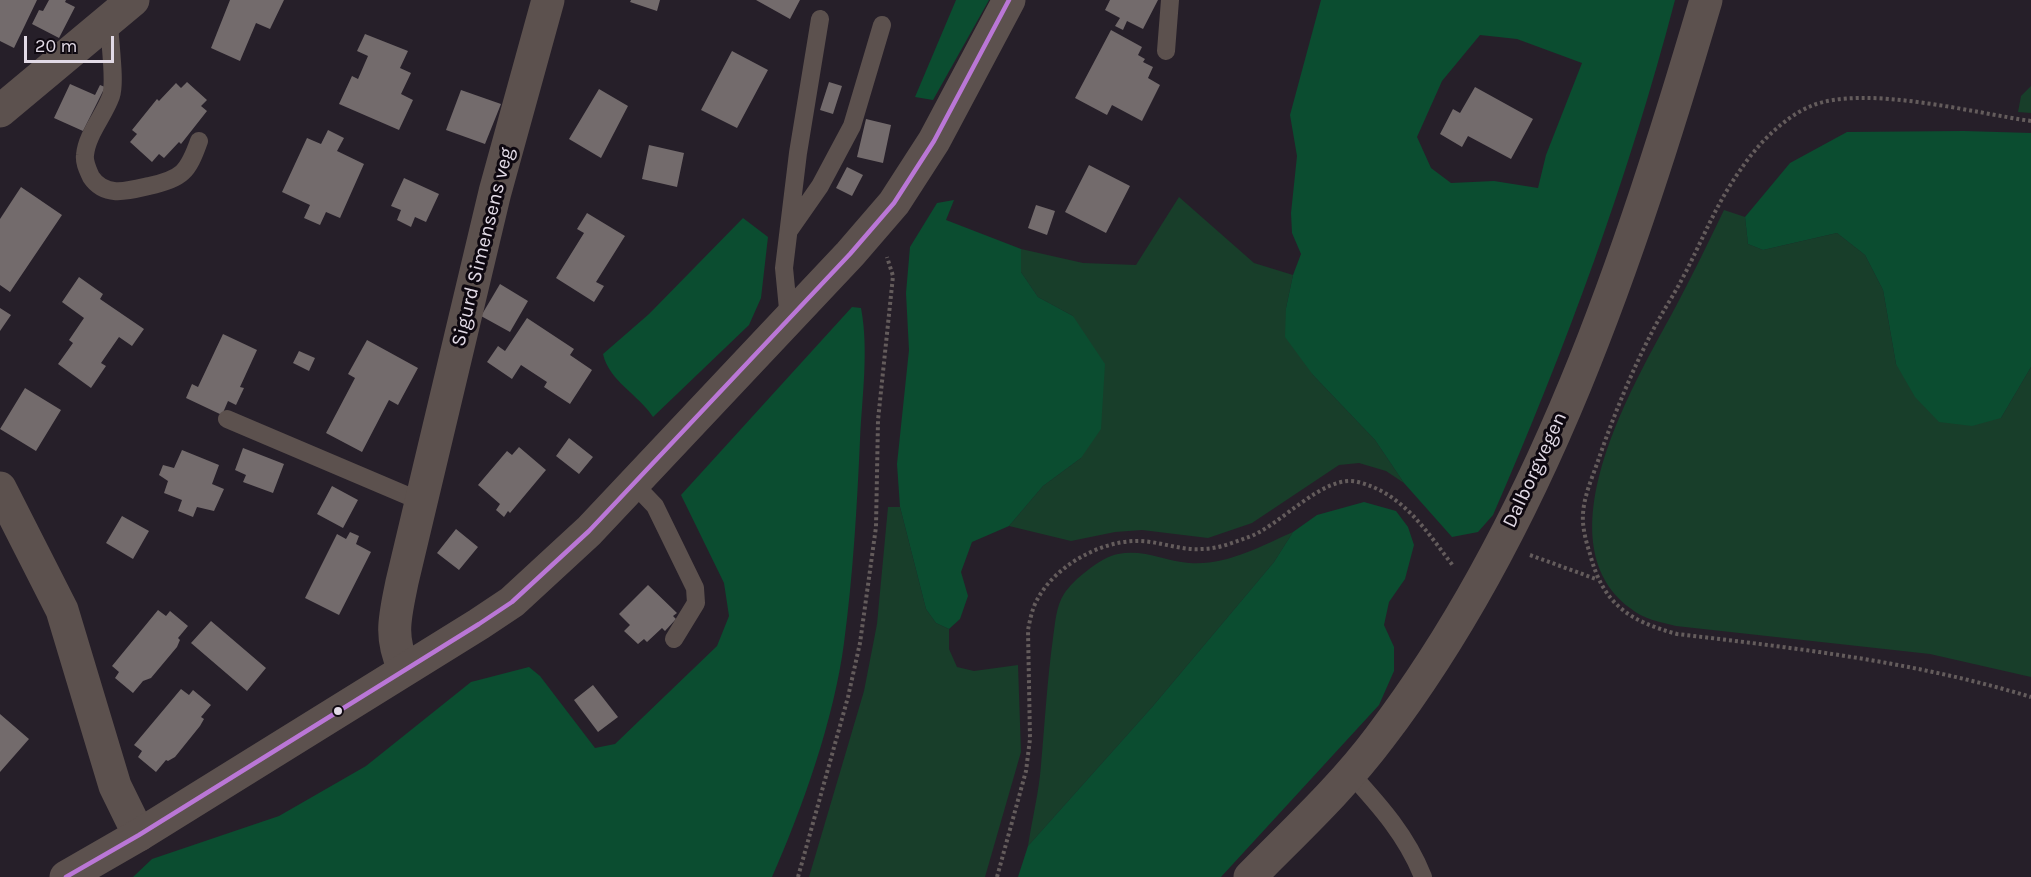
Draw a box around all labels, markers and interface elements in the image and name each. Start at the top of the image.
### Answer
scale bar [27,24,117,62]
text: 20 m [35,35,77,57]
street label: Sigurd Simensens veg [447,145,519,349]
street label: Dalborgvegen [1498,408,1572,532]
unlabelled marker [332,705,344,717]

